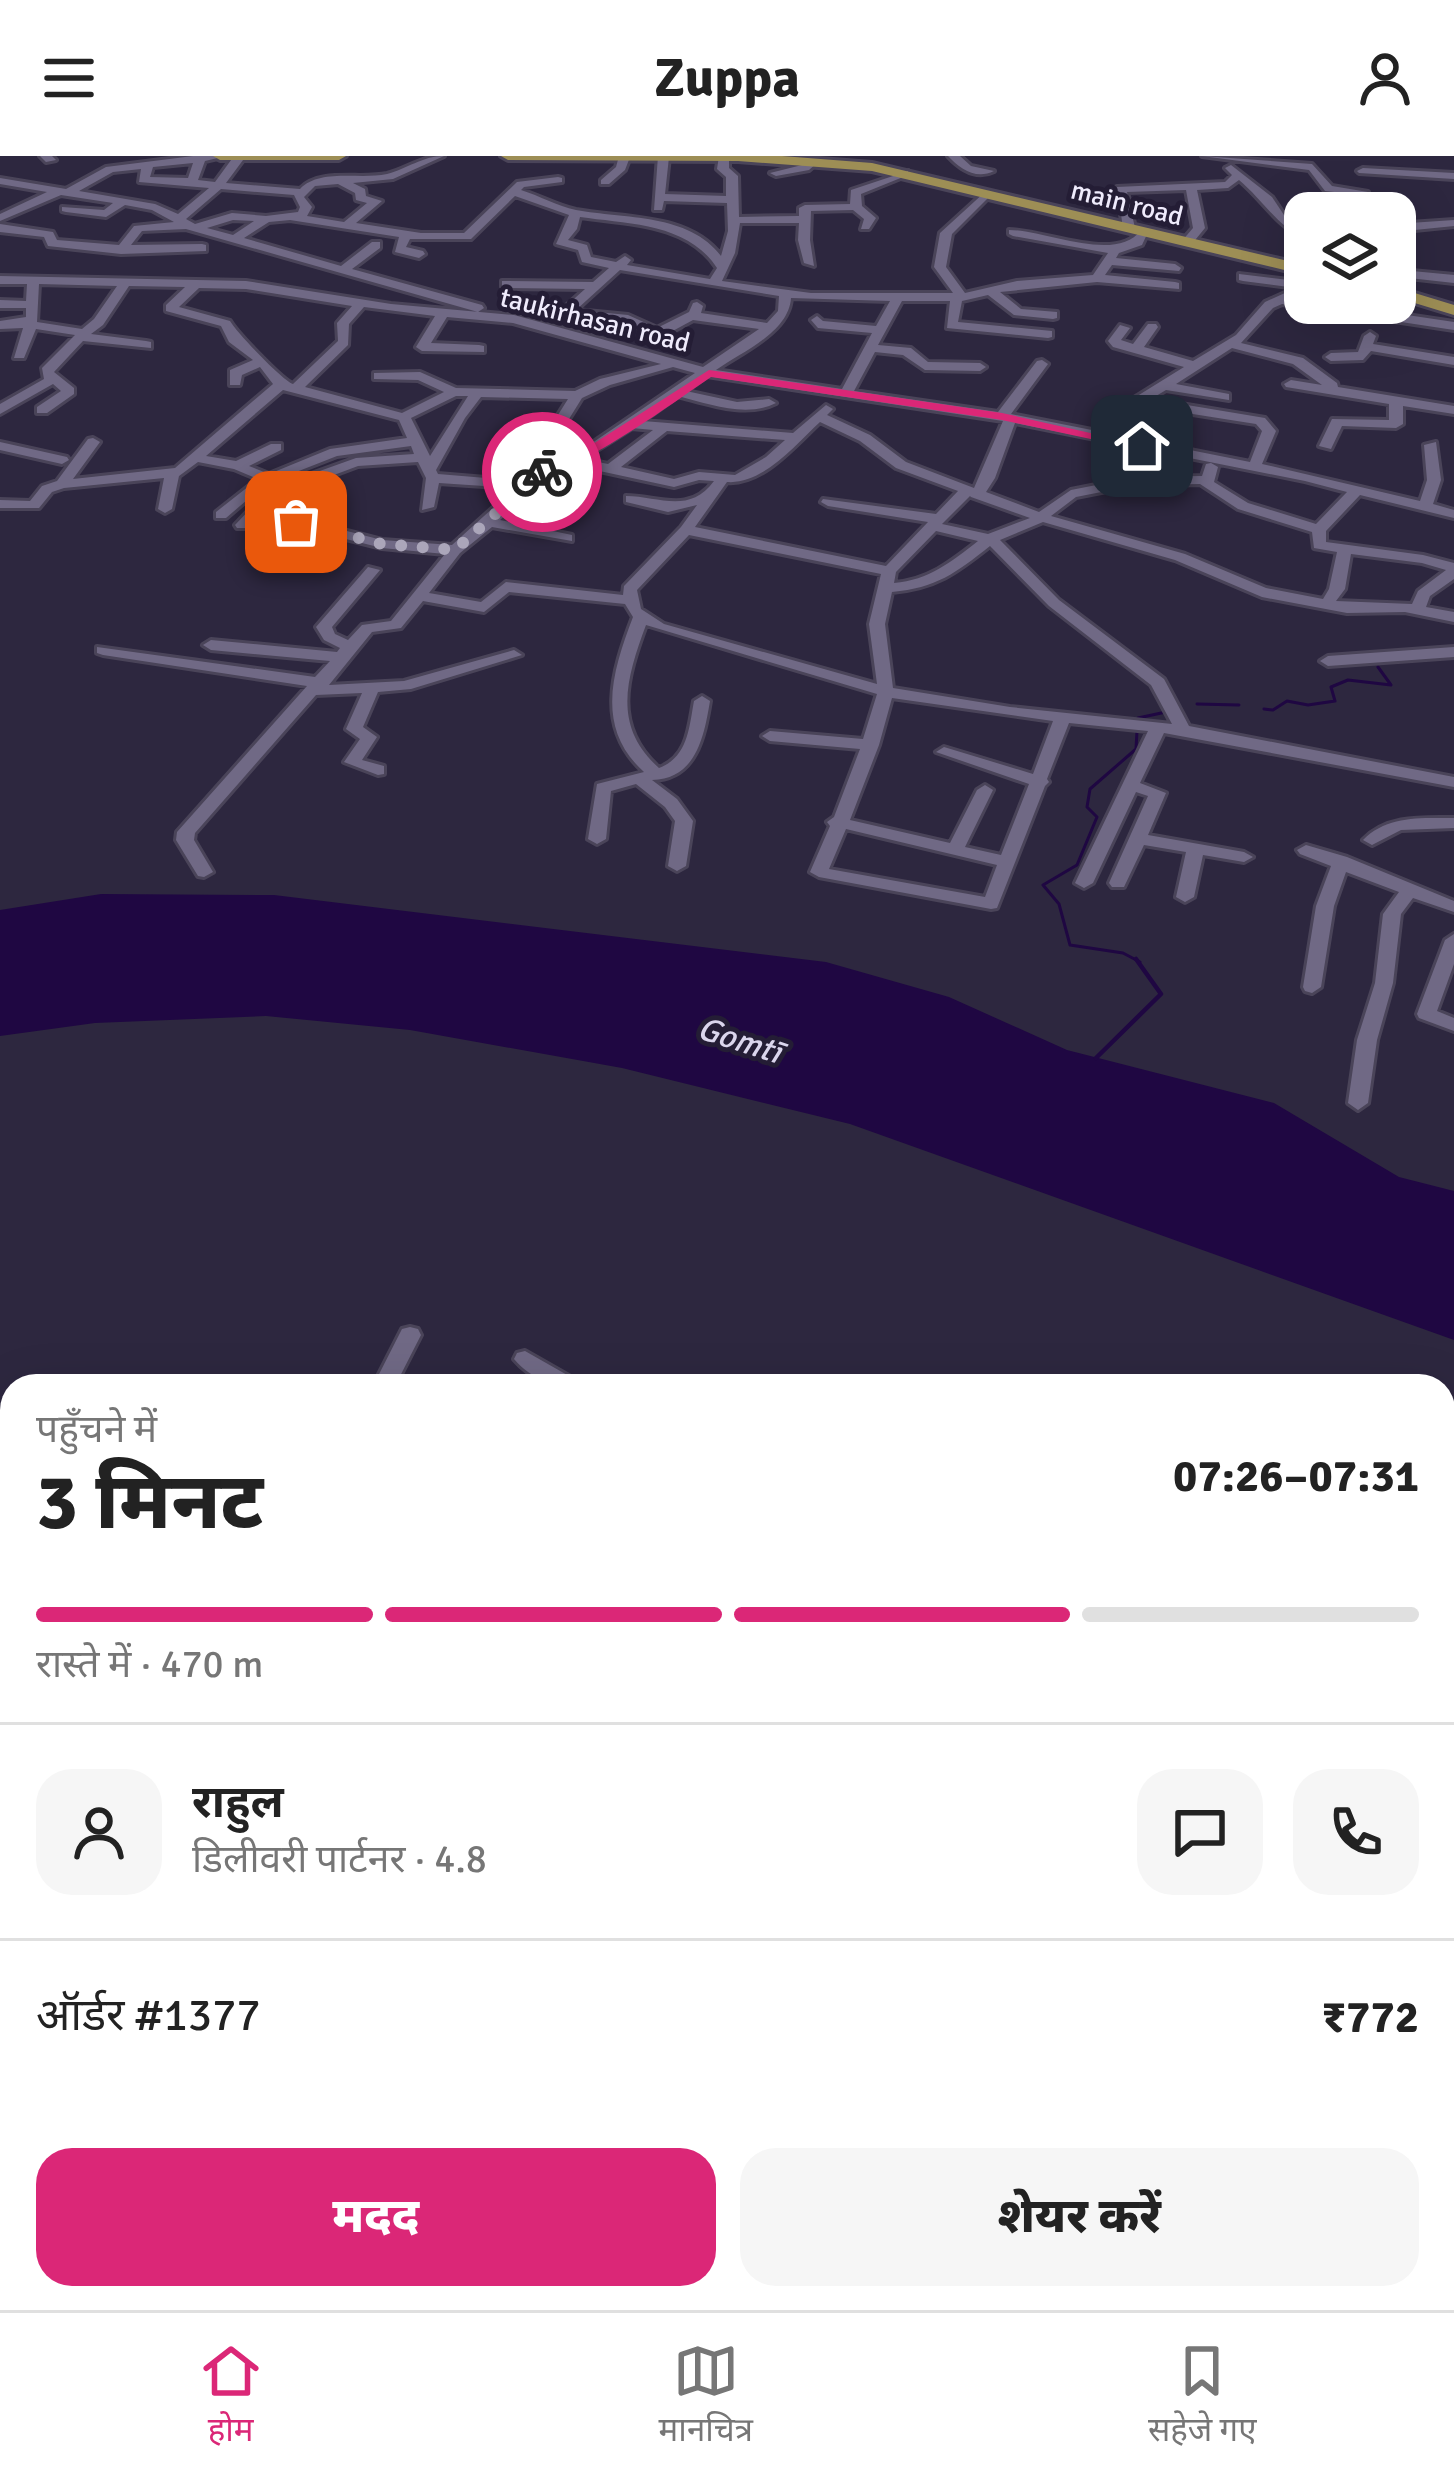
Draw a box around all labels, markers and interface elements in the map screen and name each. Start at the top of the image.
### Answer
icon: menu [36,45,102,111]
text: Zuppa [654,45,800,112]
icon: person [1352,45,1418,111]
street label: main road [1067,174,1186,233]
map controls [1284,192,1416,324]
button: layers [1284,192,1416,324]
street label: taukirhasan road [497,281,693,360]
pin [1091,395,1193,497]
courier [482,412,602,532]
icon: home [1109,413,1175,479]
icon: bike [509,439,575,505]
pin [245,471,347,573]
icon: bag [263,489,329,555]
water label: Gomtī [693,1008,792,1075]
text: पहुँचने में [36,1405,157,1453]
text: 07:26–07:31 [1173,1449,1419,1504]
text: 3 मिनट [36,1455,263,1551]
text: रास्ते में · 470 m [36,1640,263,1688]
button: person [36,1769,162,1895]
button: chat [1137,1769,1263,1895]
button: phone [1293,1769,1419,1895]
text: राहुल [192,1775,284,1830]
text: डिलीवरी पार्टनर · 4.8 [192,1835,487,1883]
text: ऑर्डर #1377 [36,1988,261,2043]
text: ₹772 [1322,1990,1419,2045]
button: मदद [36,2148,716,2286]
button: शेयर करें [740,2148,1419,2286]
tab: होम [198,2338,264,2454]
tab: मानचित्र [659,2338,753,2454]
tab: सहेजे गए [1148,2338,1256,2454]

